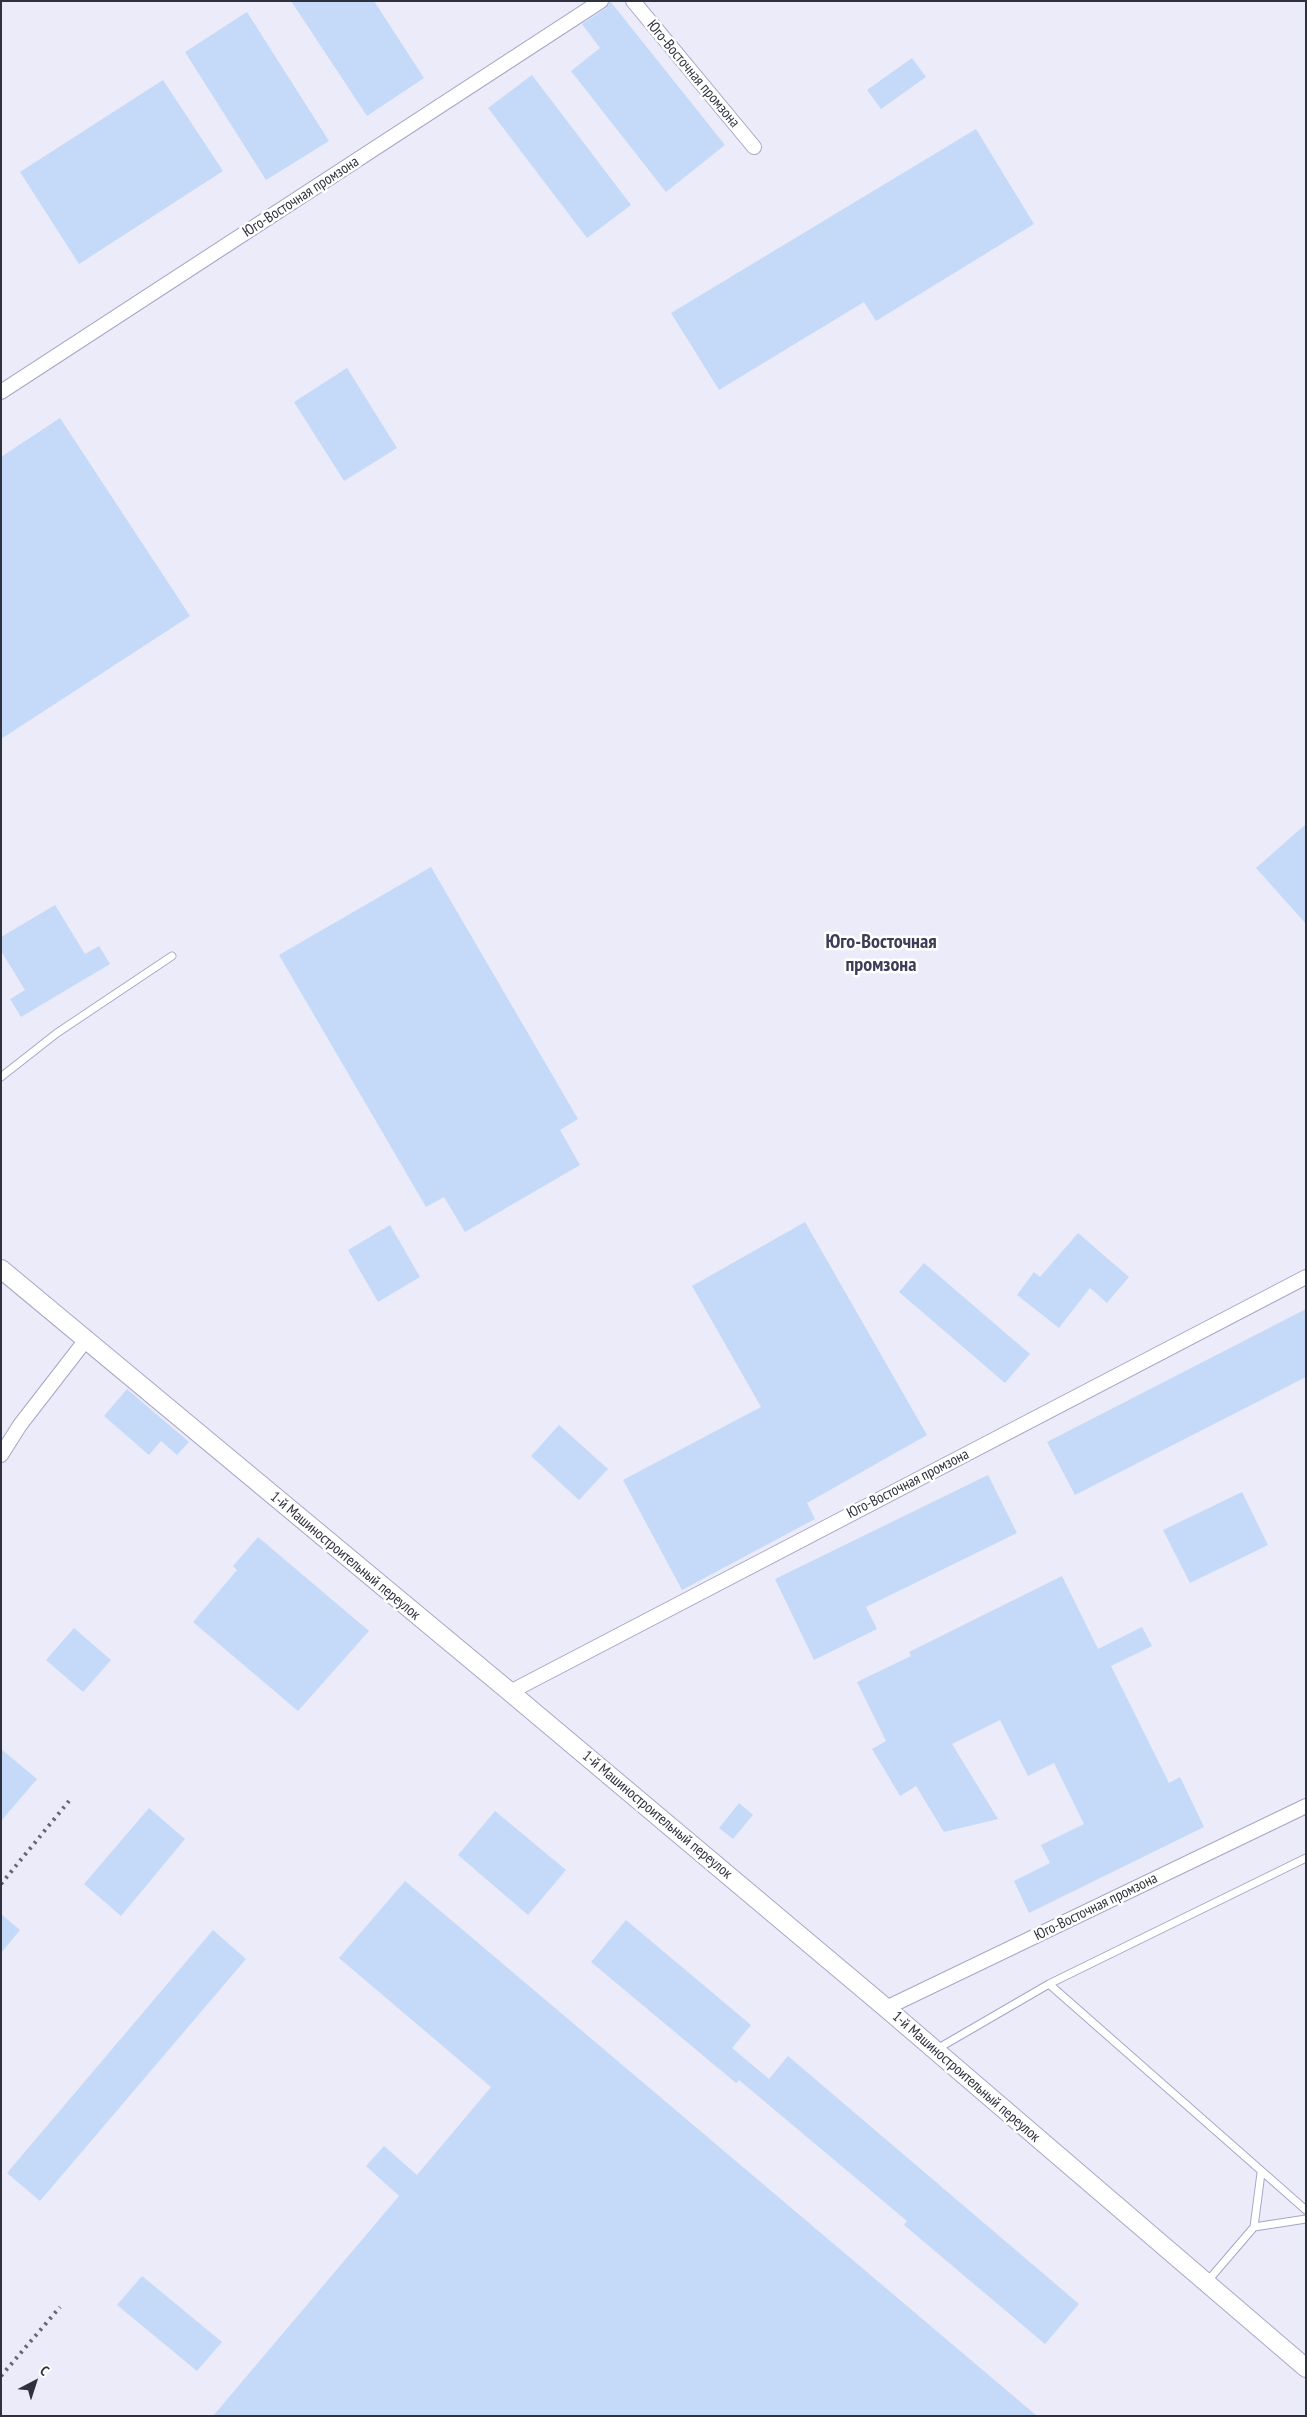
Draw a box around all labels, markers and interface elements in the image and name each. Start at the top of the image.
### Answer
street label: Юго-Восточная промзона [643,17,743,131]
street label: Юго-Восточная промзона [240,153,362,241]
district label: Юго-Восточная промзона [825,930,937,977]
street label: Юго-Восточная промзона [844,1445,972,1523]
street label: 1-й Машиностроительный переулок [266,1488,424,1624]
street label: 1-й Машиностроительный переулок [578,1747,736,1883]
street label: Юго-Восточная промзона [1032,1869,1160,1945]
street label: 1-й Машиностроительный переулок [888,2008,1044,2146]
north arrow [10,2357,60,2407]
text: С [36,2362,53,2379]

